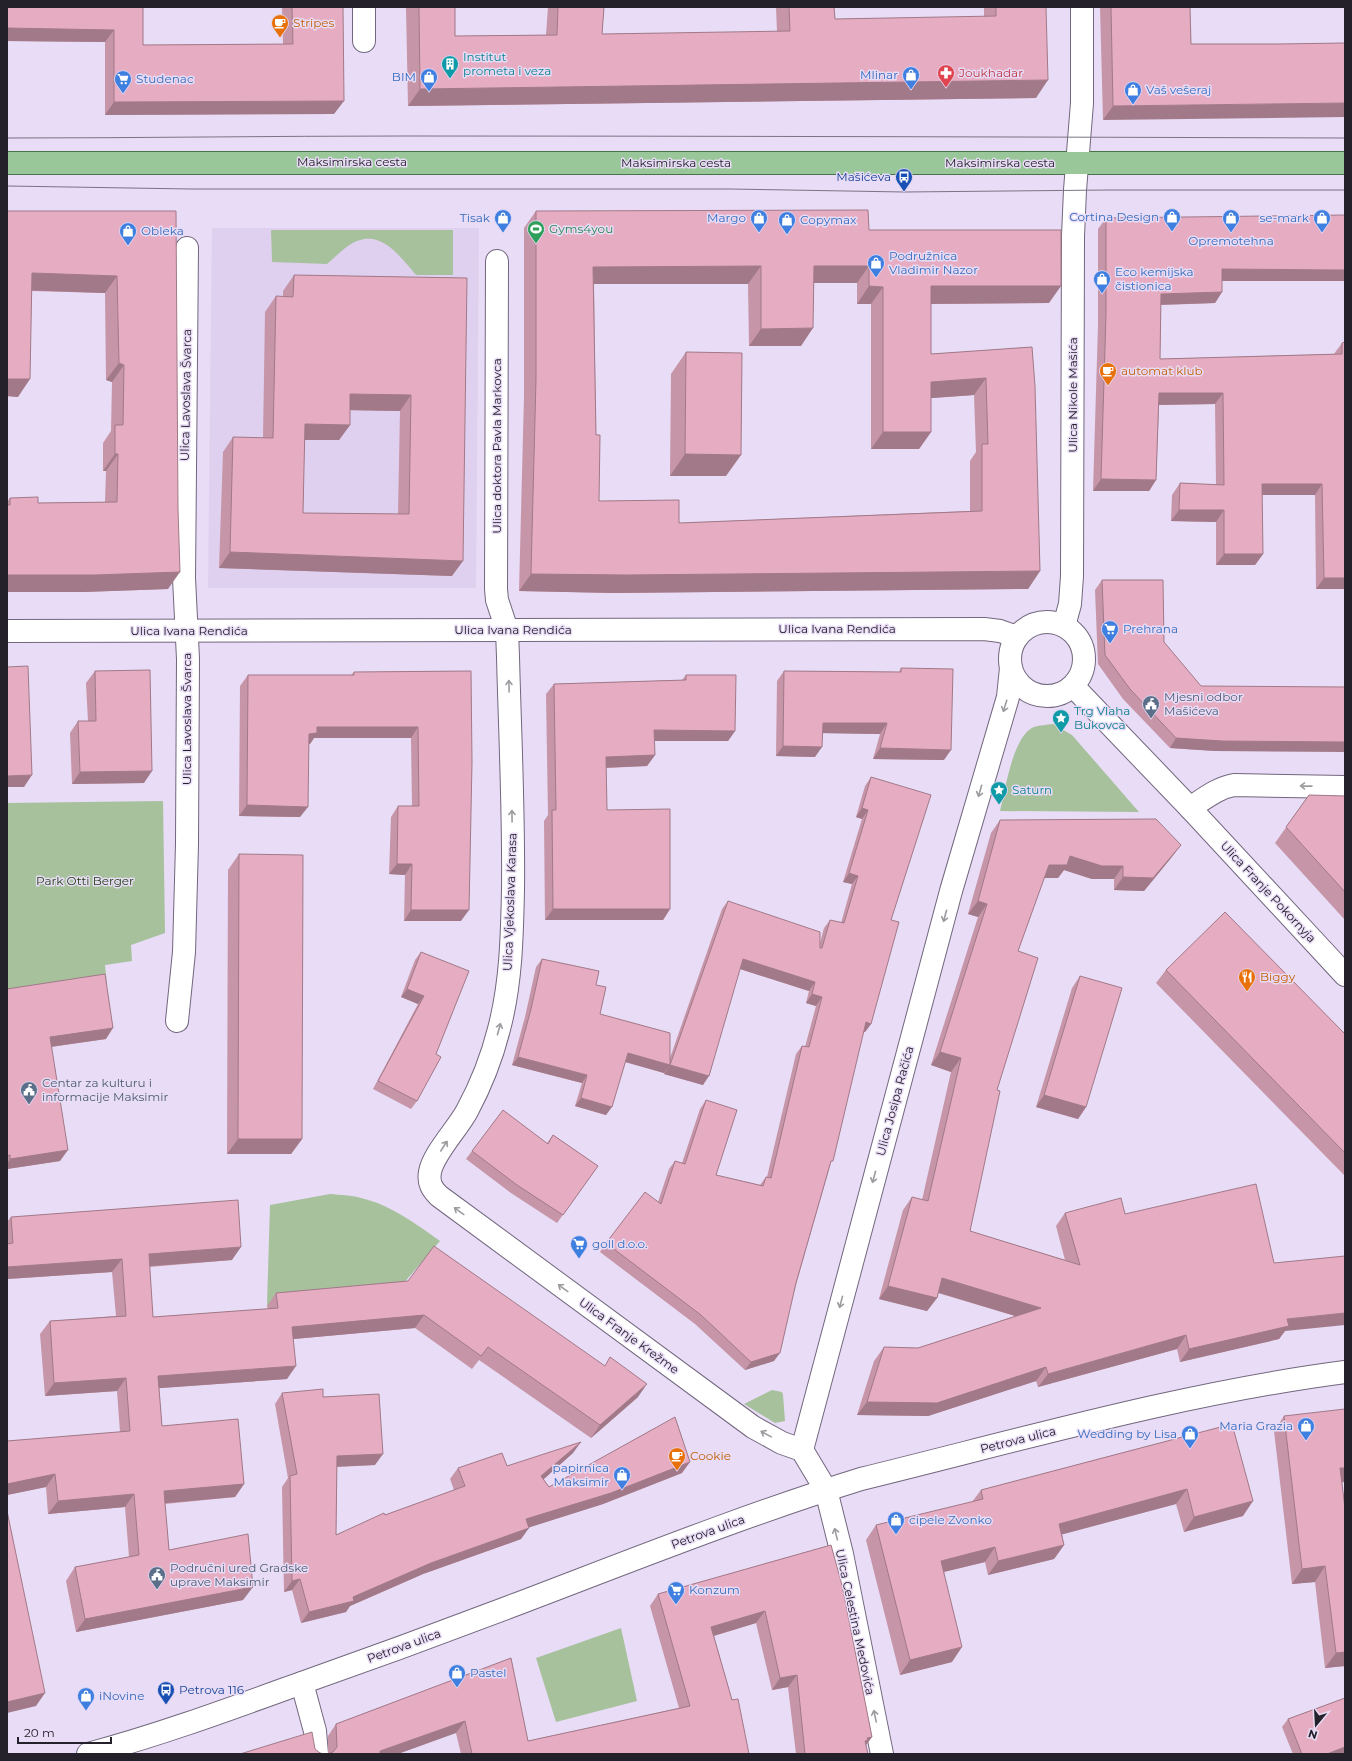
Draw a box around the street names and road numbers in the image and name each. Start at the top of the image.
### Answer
street label: Maksimirska cesta [297,154,407,169]
street label: Maksimirska cesta [621,155,731,170]
street label: Maksimirska cesta [945,155,1055,170]
street label: Ulica Lavoslava Švarca [177,329,194,461]
street label: Ulica Nikole Mašića [1065,337,1080,453]
street label: Ulica doktora Pavla Markovca [489,358,504,534]
street label: Ulica Ivana Rendića [778,621,896,636]
street label: Ulica Ivana Rendića [454,622,572,637]
street label: Ulica Ivana Rendića [130,623,248,638]
street label: Ulica Lavoslava Švarca [179,653,194,785]
street label: Ulica Vjekoslava Karasa [500,833,519,971]
street label: Ulica Franje Pokornyja [1217,838,1319,946]
street label: Ulica Josipa Račića [873,1044,916,1158]
street label: Ulica Franje Krežme [576,1294,682,1377]
street label: Petrova ulica [978,1423,1057,1456]
street label: Petrova ulica [669,1511,747,1552]
street label: Ulica Celestina Medovića [833,1547,878,1696]
street label: Petrova ulica [365,1625,443,1666]

